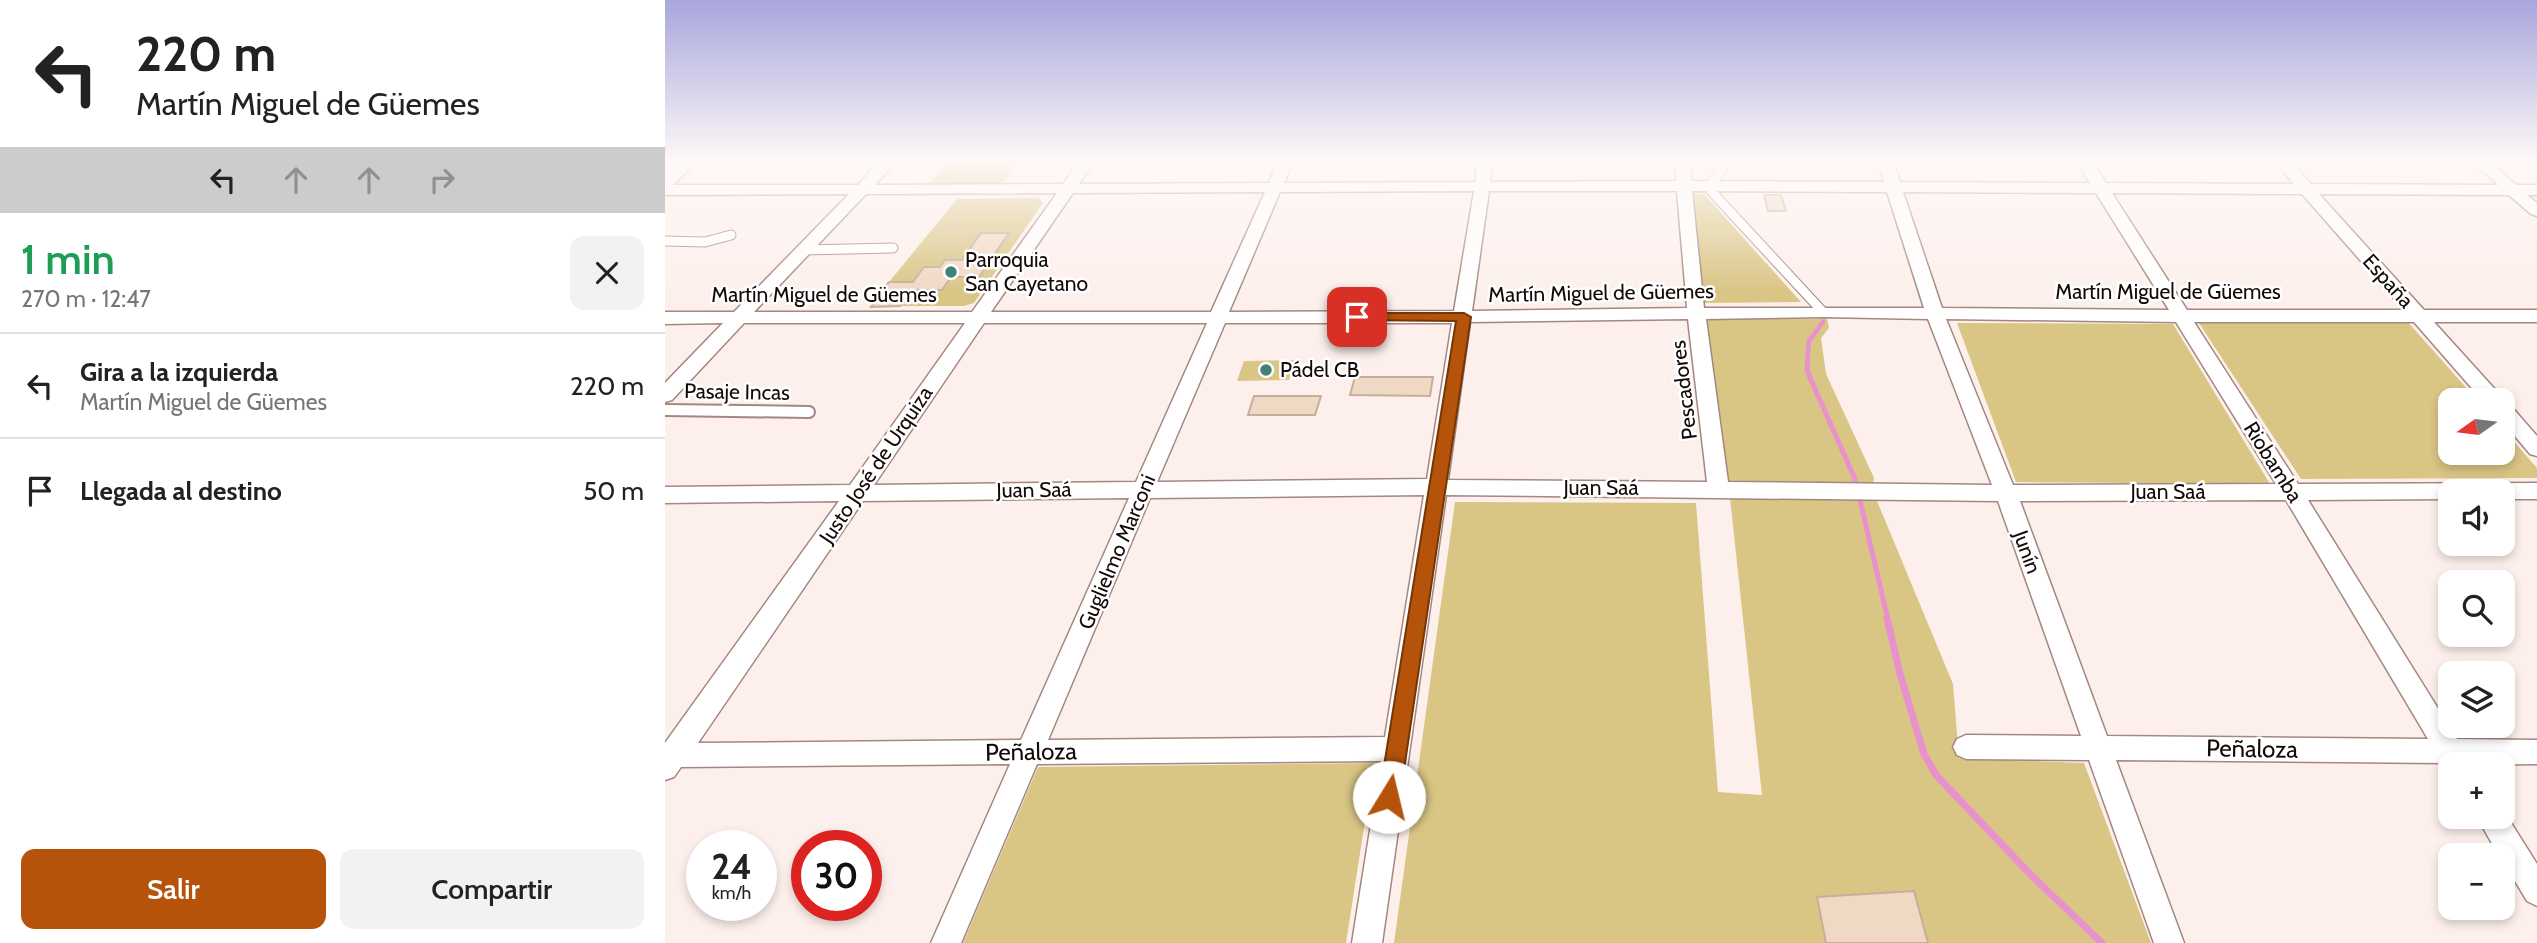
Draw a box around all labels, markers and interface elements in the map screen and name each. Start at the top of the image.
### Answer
text: 220 m [136,24,276,83]
icon: left [21,28,112,119]
text: Martín Miguel de Güemes [136,84,480,123]
icon: left [204,161,242,199]
icon: ahead [277,161,315,199]
icon: ahead [350,161,388,199]
icon: right [423,161,461,199]
text: 1 min [21,233,115,285]
button: close [570,236,644,310]
place label: Parroquia San Cayetano [965,247,1088,296]
street label: España [2358,249,2419,313]
marker: Parroquia San Cayetano [943,264,959,280]
street label: Martín Miguel de Güemes [1488,278,1714,307]
street label: Martín Miguel de Güemes [2055,279,2281,304]
street label: Martín Miguel de Güemes [711,282,937,307]
text: 270 m · 12:47 [21,285,151,313]
pin [1327,287,1387,347]
icon: arrive [1338,298,1376,336]
street label: Pescadores [1665,339,1702,441]
text: Gira a la izquierda [80,356,278,388]
place label: Pádel CB [1280,357,1359,382]
marker: Pádel CB [1258,362,1274,378]
icon: left [21,367,59,405]
text: 220 m [570,370,644,402]
street label: Pasaje Incas [684,378,790,406]
street label: Justo José de Urquiza [813,381,937,549]
text: Martín Miguel de Güemes [80,388,327,416]
north arrow [2438,388,2515,466]
map controls [2438,388,2515,920]
street label: Riobamba [2239,417,2308,507]
street label: Guglielmo Marconi [1073,471,1160,633]
icon: arrive [21,472,59,510]
text: Llegada al destino [80,475,282,507]
text: 50 m [583,475,644,507]
street label: Juan Saá [1562,475,1639,500]
street label: Juan Saá [995,476,1072,503]
street label: Juan Saá [2129,479,2206,504]
button: sound [2438,479,2515,556]
street label: Junín [2008,526,2047,577]
button: search [2438,570,2515,647]
button: layers [2438,661,2515,738]
street label: Peñaloza [2206,733,2299,764]
street label: Peñaloza [985,736,1078,767]
button: + [2438,752,2515,829]
position arrow [1352,760,1426,834]
speed limit sign: 30 [791,830,882,921]
button: − [2438,843,2515,920]
text: 24 [711,845,752,888]
button: Salir [21,849,326,929]
button: Compartir [340,849,644,929]
text: km/h [712,882,751,904]

